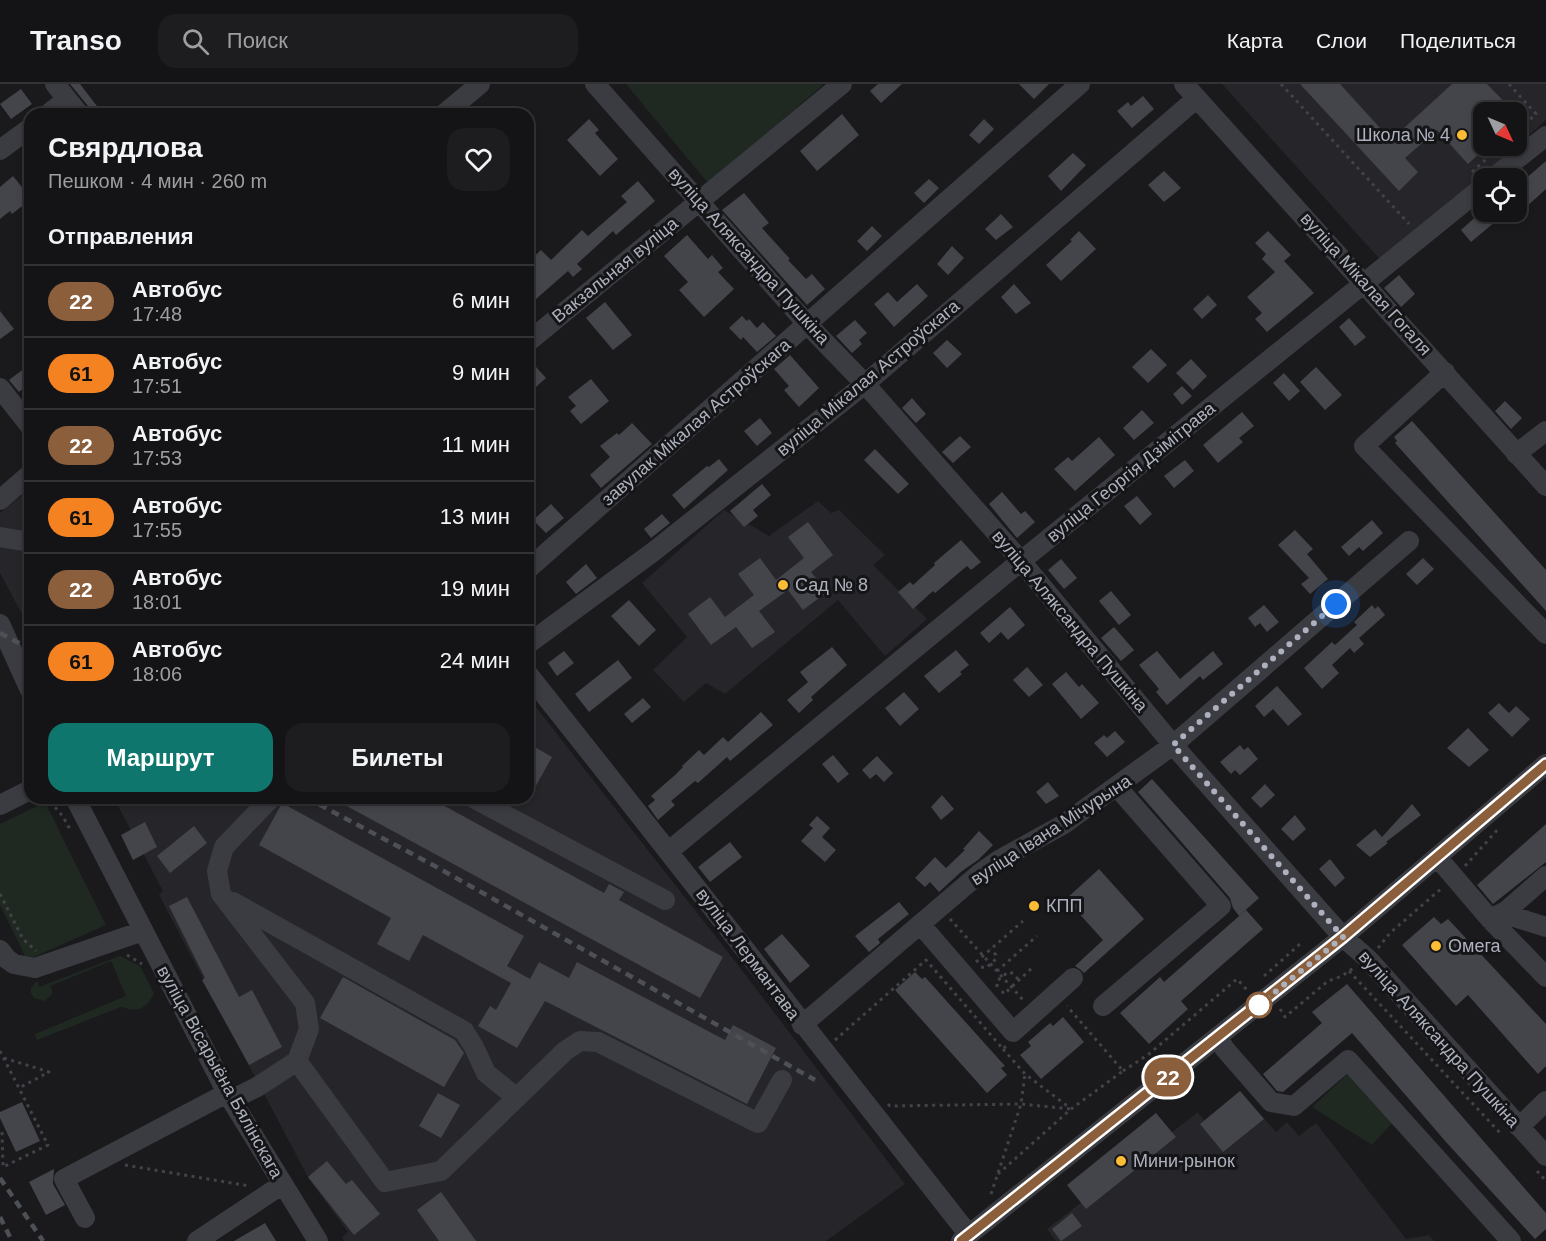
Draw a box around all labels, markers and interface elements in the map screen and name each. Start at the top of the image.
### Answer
search box [158,14,578,68]
text: Transo [30,25,122,56]
icon: search [179,25,212,58]
text: Поиск [227,28,288,53]
text: Карта [1227,29,1283,52]
text: Слои [1316,29,1367,52]
text: Поделиться [1400,29,1516,52]
north arrow [1473,102,1527,156]
map controls [1473,102,1527,222]
place label: Школа № 4 [1356,125,1450,145]
button: heart [447,128,510,191]
marker: Школа № 4 [1455,128,1469,142]
text: Свярдлова [48,132,203,163]
street label: вуліца Аляксандра Пушкіна [664,164,834,349]
button: locate [1473,168,1527,222]
text: Пешком · 4 мин · 260 m [48,170,267,192]
street label: вуліца Мікалая Гогаля [1297,209,1435,359]
street label: Вакзальная вуліца [548,213,682,327]
text: Отправления [48,224,194,249]
text: Автобус [132,277,222,302]
text: 6 мин [452,288,510,313]
text: 22 [69,290,93,313]
street label: вуліца Мікалая Астроўскага [773,295,964,460]
text: 17:48 [132,303,182,325]
street label: завулак Мікалая Астроўскага [597,334,795,509]
text: Автобус [132,349,222,374]
text: 9 мин [452,360,510,385]
text: 61 [69,362,93,385]
text: 17:51 [132,375,182,397]
street label: вуліца Георгія Дзімітрава [1043,397,1220,546]
text: Автобус [132,421,222,446]
text: 11 мин [441,432,510,457]
text: 22 [69,434,93,457]
text: 17:53 [132,447,182,469]
text: Автобус [132,493,222,518]
text: 13 мин [440,504,510,529]
text: 61 [69,506,93,529]
text: 17:55 [132,519,182,541]
street label: вуліца Аляксандра Пушкіна [988,526,1152,717]
text: Автобус [132,565,222,590]
place label: Сад № 8 [795,575,868,595]
text: 19 мин [440,576,510,601]
text: 22 [69,578,93,601]
marker: Сад № 8 [776,578,790,592]
your location [1321,589,1351,619]
text: 18:01 [132,591,182,613]
text: Автобус [132,637,222,662]
text: 24 мин [440,648,510,673]
text: 61 [69,650,93,673]
text: 18:06 [132,663,182,685]
button: Маршрут [48,723,273,792]
button: Билеты [285,723,510,792]
street label: вуліца Івана Мічурына [967,770,1136,889]
street label: вуліца Лермантава [692,884,804,1024]
place label: КПП [1046,896,1082,916]
marker: КПП [1027,899,1041,913]
place label: Омега [1448,936,1502,956]
marker: Омега [1429,939,1443,953]
street label: вуліца Аляксандра Пушкіна [1354,947,1524,1132]
street label: вуліца Вісарыёна Бялінскага [153,962,287,1183]
unlabelled marker [1246,992,1272,1018]
line badge: 22 [1141,1058,1195,1096]
text: 22 [1156,1066,1180,1089]
place label: Мини-рынок [1133,1151,1235,1171]
marker: Мини-рынок [1114,1154,1128,1168]

